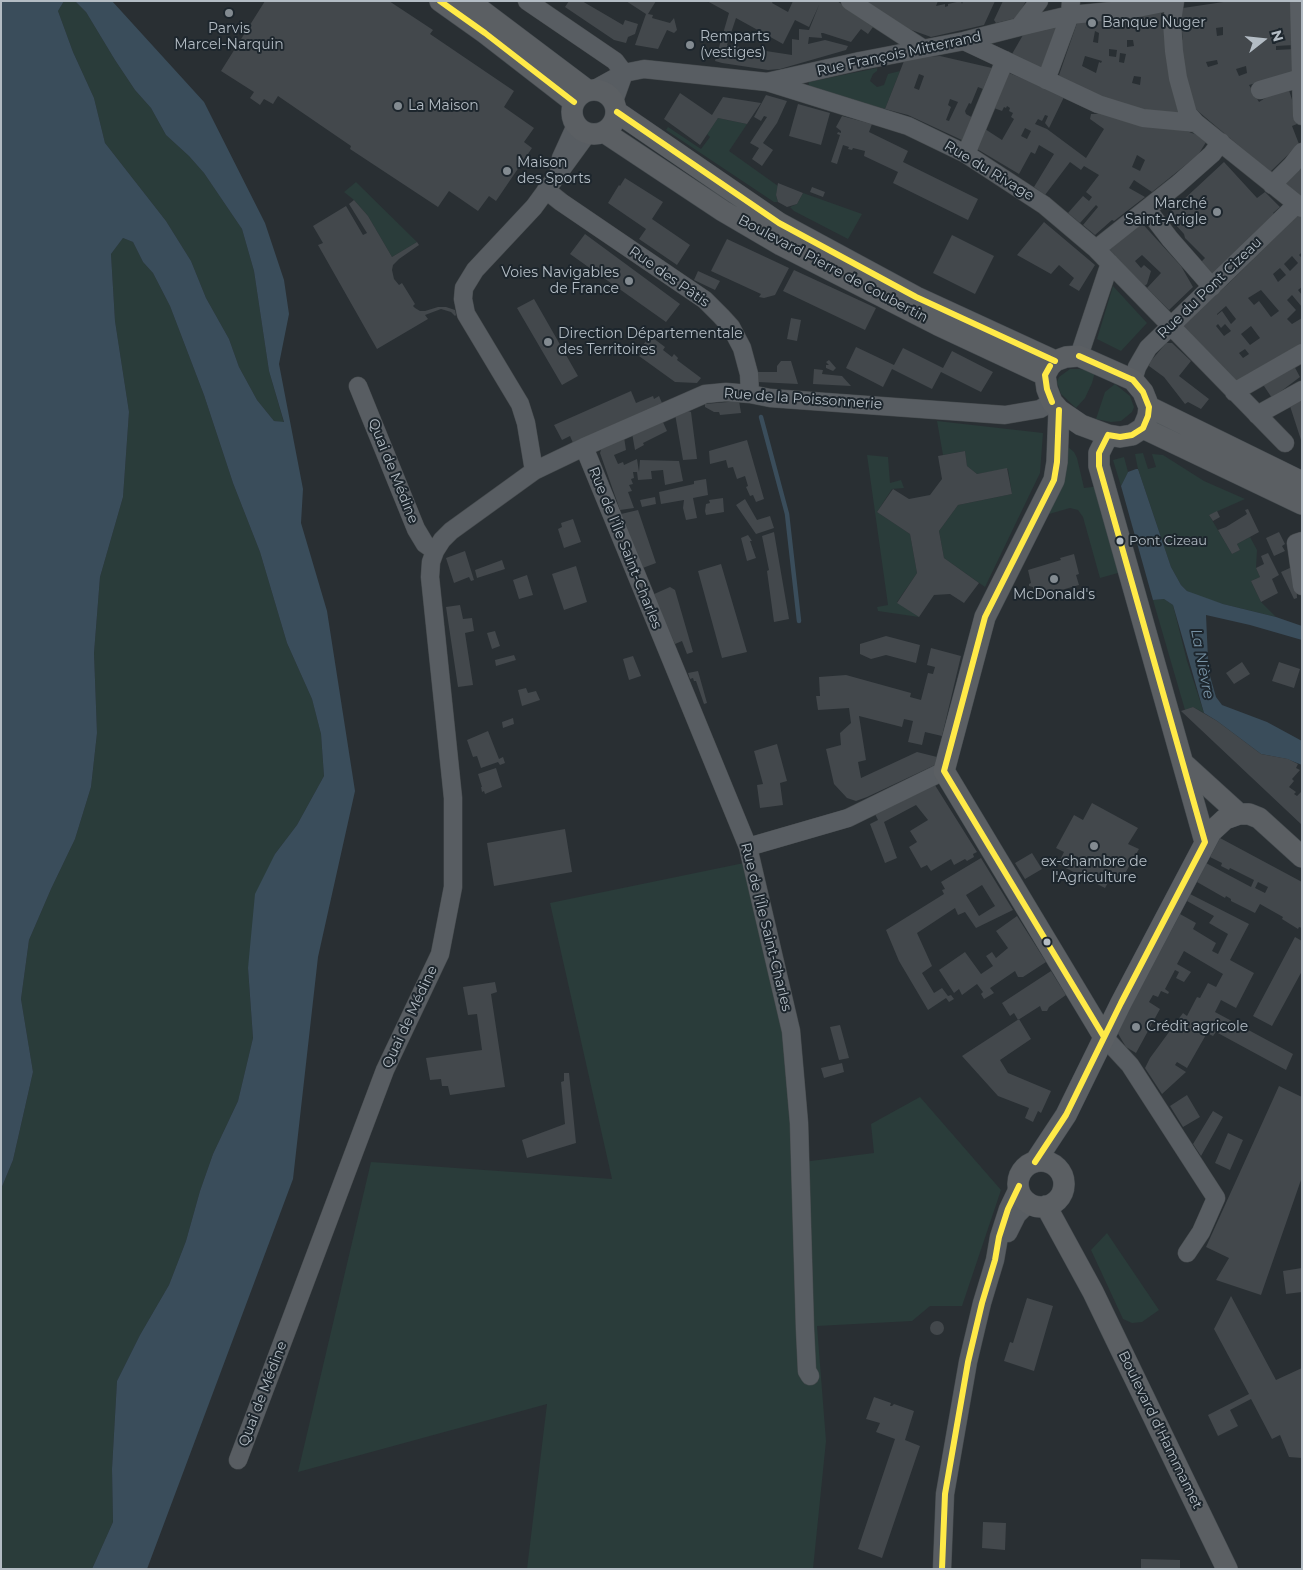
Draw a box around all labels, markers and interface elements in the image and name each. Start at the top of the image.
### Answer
marker: Parvis Marcel-Narquin [223,7,235,19]
place label: Banque Nuger [1102,15,1206,31]
north arrow [1238,15,1288,65]
marker: Banque Nuger [1086,17,1098,29]
place label: Parvis Marcel-Narquin [174,21,284,54]
street label: Rue François Mitterrand [815,28,983,80]
text: N [1267,28,1288,44]
place label: Remparts (vestiges) [700,29,769,62]
marker: Remparts (vestiges) [684,39,696,51]
place label: La Maison [408,98,479,114]
marker: La Maison [392,100,404,112]
street label: Rue du Rivage [941,138,1037,204]
place label: Maison des Sports [517,155,591,188]
marker: Maison des Sports [501,165,513,177]
place label: Marché Saint-Arigle [1125,196,1207,228]
marker: Marché Saint-Arigle [1211,206,1223,218]
street label: Boulevard Pierre de Coubertin [735,212,931,326]
street label: Rue du Pont Cizeau [1154,234,1266,342]
street label: Rue des Pâtis [625,243,713,311]
place label: Voies Navigables de France [501,265,619,298]
marker: Voies Navigables de France [623,275,635,287]
place label: Direction Départementale des Territoires [558,326,743,358]
marker: Direction Départementale des Territoires [542,336,554,348]
street label: Rue de la Poissonnerie [723,385,883,413]
street label: Quai de Médine [364,416,422,526]
street label: Rue de l'Île Saint-Charles [585,465,665,631]
place label: Pont Cizeau [1129,533,1207,549]
marker: Pont Cizeau [1115,536,1125,546]
marker: McDonald's [1048,573,1060,585]
place label: McDonald's [1013,587,1095,603]
water label: La Nièvre [1186,627,1218,701]
marker: ex-chambre de l'Agriculture [1088,840,1100,852]
street label: Rue de l'Île Saint-Charles [737,841,795,1013]
place label: ex-chambre de l'Agriculture [1041,854,1147,886]
unlabelled marker [1042,937,1052,947]
street label: Quai de Médine [379,963,441,1071]
place label: Crédit agricole [1146,1019,1248,1035]
marker: Crédit agricole [1130,1021,1142,1033]
street label: Quai de Médine [235,1339,291,1449]
street label: Boulevard d'Hammamet [1114,1348,1206,1512]

